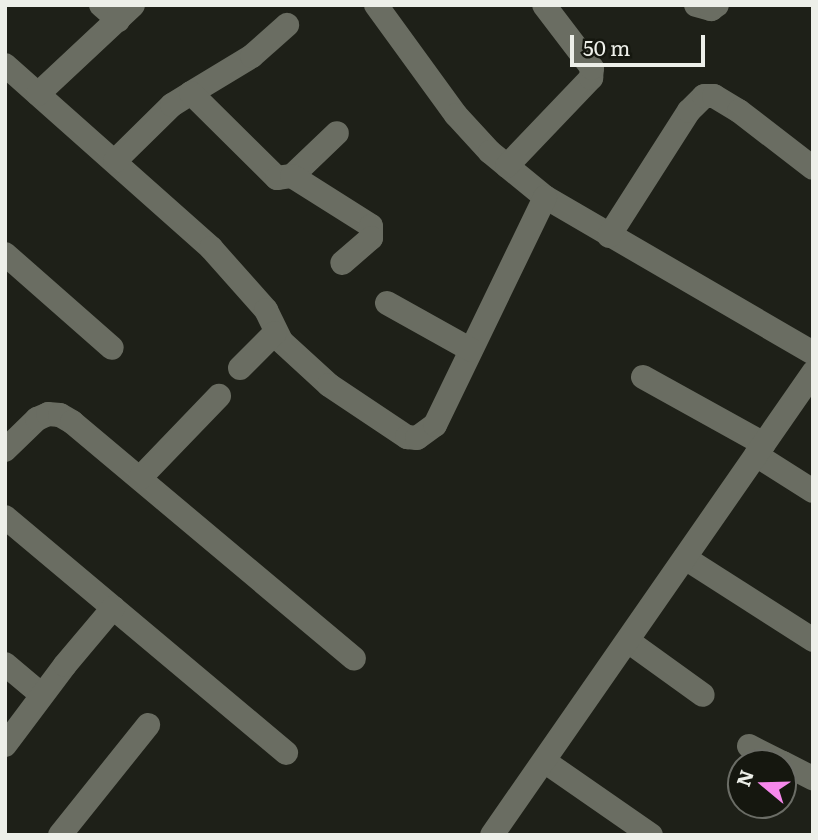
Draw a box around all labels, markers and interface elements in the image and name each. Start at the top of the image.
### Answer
scale bar [573,21,708,65]
text: 50 m [583,31,630,62]
north arrow [727,749,797,819]
text: N [728,766,760,790]

